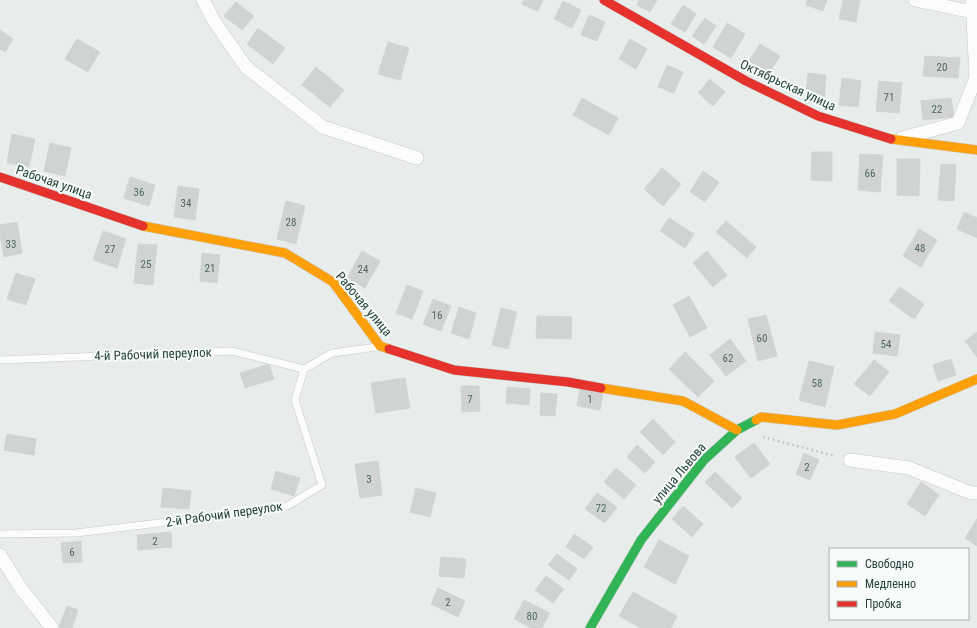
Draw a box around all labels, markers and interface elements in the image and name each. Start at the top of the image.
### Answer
street label: Октябрьская улица [738,56,838,114]
house number: 20 [937,61,947,74]
house number: 71 [884,91,894,104]
house number: 22 [932,103,942,116]
street label: Рабочая улица [14,162,94,202]
house number: 66 [865,167,875,180]
house number: 36 [134,186,144,199]
house number: 34 [181,197,192,210]
house number: 28 [286,216,296,229]
house number: 33 [6,238,16,251]
house number: 48 [915,242,925,255]
house number: 27 [105,243,115,256]
house number: 25 [141,258,151,271]
house number: 21 [205,262,215,275]
house number: 24 [358,263,369,276]
street label: Рабочая улица [333,269,395,339]
house number: 16 [432,309,442,322]
house number: 60 [757,332,767,345]
house number: 54 [881,338,892,351]
street label: 4-й Рабочий переулок [94,344,213,364]
house number: 62 [723,352,733,365]
house number: 58 [812,377,822,390]
house number: 7 [467,393,473,406]
house number: 1 [587,393,593,406]
street label: улица Львова [649,440,709,506]
house number: 2 [804,461,810,474]
house number: 3 [366,473,372,486]
street label: 2-й Рабочий переулок [165,498,284,530]
house number: 72 [596,502,606,515]
house number: 2 [152,535,158,548]
house number: 6 [69,546,75,559]
legend [829,548,969,620]
text: Свободно [865,557,914,571]
text: Медленно [865,577,916,591]
house number: 2 [445,596,451,609]
text: Пробка [865,597,902,611]
house number: 80 [527,610,537,623]

